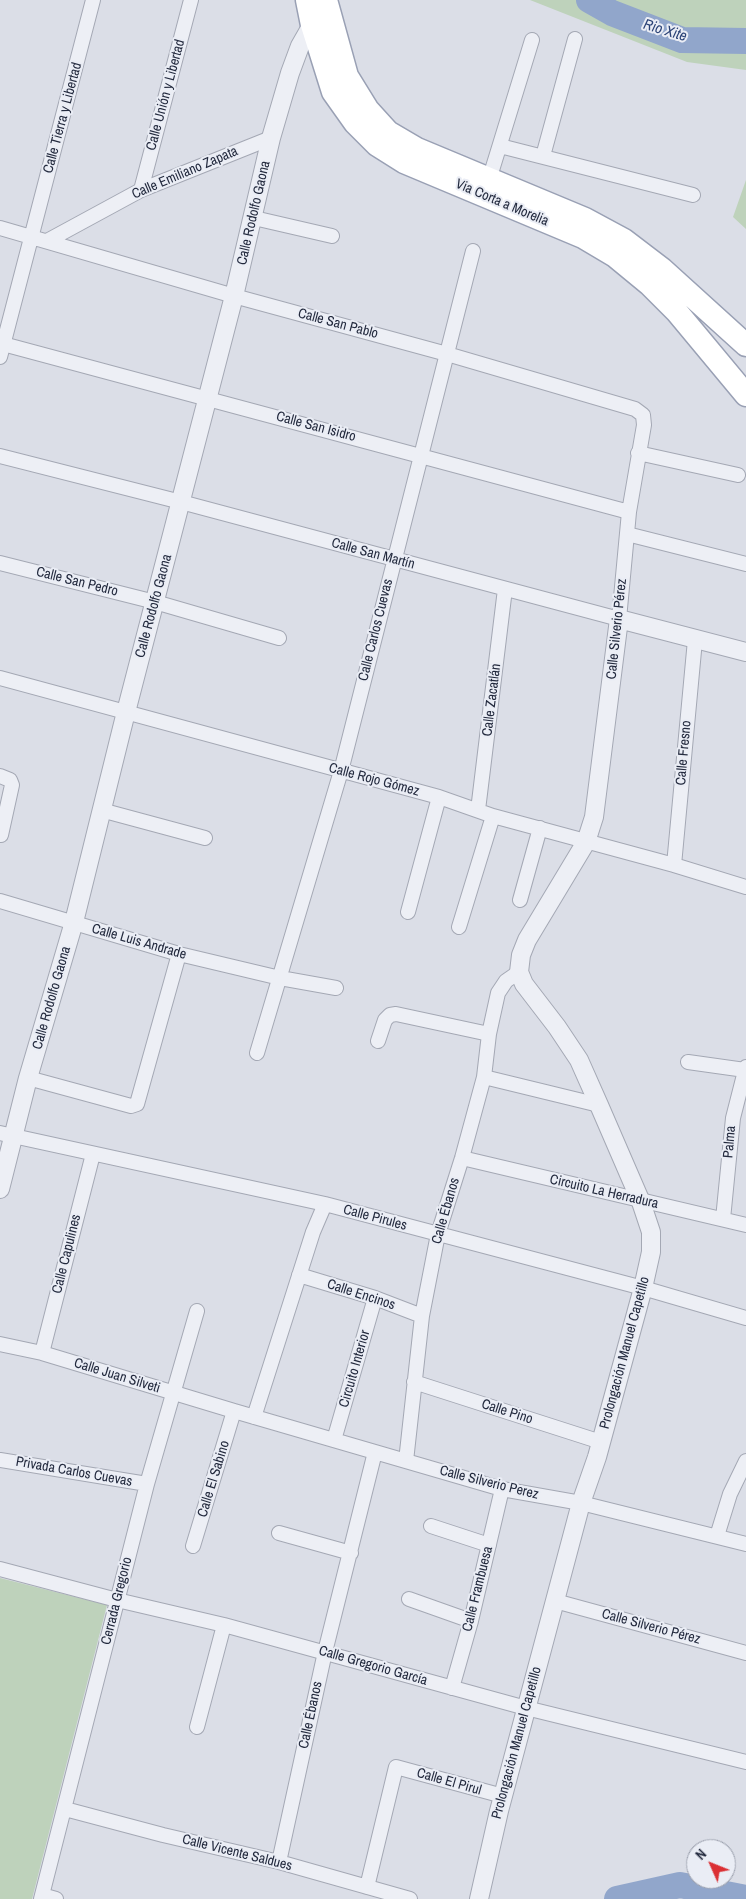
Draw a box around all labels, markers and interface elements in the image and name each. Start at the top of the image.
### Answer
water label: Rio Xite [641,16,689,46]
street label: Calle Unión y Libertad [143,38,189,152]
street label: Calle Tierra y Libertad [40,61,86,175]
street label: Calle Emiliano Zapata [129,143,241,203]
street label: Calle Rodolfo Gaona [234,159,274,267]
street label: Via Corta a Morelia [453,176,551,230]
street label: Calle San Pablo [296,305,380,343]
street label: Calle San Isidro [274,408,358,446]
street label: Calle San Martín [330,535,416,573]
street label: Calle Rodolfo Gaona [132,552,176,660]
street label: Calle San Pedro [34,564,120,600]
street label: Calle Carlos Cuevas [355,577,397,683]
street label: Calle Silverio Pérez [603,578,631,680]
street label: Calle Zacatlán [479,663,505,737]
street label: Calle Fresno [673,720,695,786]
street label: Calle Rojo Gómez [327,760,421,800]
street label: Calle Luis Andrade [90,920,188,964]
street label: Calle Rodolfo Gaona [29,944,75,1052]
street label: Palma [720,1125,740,1159]
street label: Circuito La Herradura [548,1171,660,1213]
street label: Calle Ébanos [429,1176,463,1246]
street label: Calle Pirules [341,1201,409,1235]
street label: Calle Capulines [49,1213,85,1295]
street label: Prolongación Manuel Capetillo [597,1275,653,1431]
street label: Calle Encinos [325,1276,397,1314]
street label: Circuito Interior [336,1328,374,1410]
street label: Calle Juan Silveti [72,1355,162,1397]
street label: Calle Pino [479,1396,535,1428]
street label: Calle El Sabino [194,1439,234,1519]
street label: Privada Carlos Cuevas [14,1453,134,1491]
street label: Calle Silverio Perez [438,1463,540,1503]
street label: Calle Frambuesa [459,1545,497,1633]
street label: Cerrada Gregorio [98,1555,136,1647]
street label: Calle Silverio Pérez [600,1606,702,1648]
street label: Calle Gregorio García [317,1642,429,1690]
street label: Prolongación Manuel Capetillo [489,1665,545,1821]
street label: Calle Ébanos [296,1680,326,1750]
street label: Calle El Pirul [415,1765,483,1799]
street label: Calle Vicente Saldues [180,1831,294,1875]
north arrow [686,1839,736,1889]
text: N [692,1845,710,1864]

